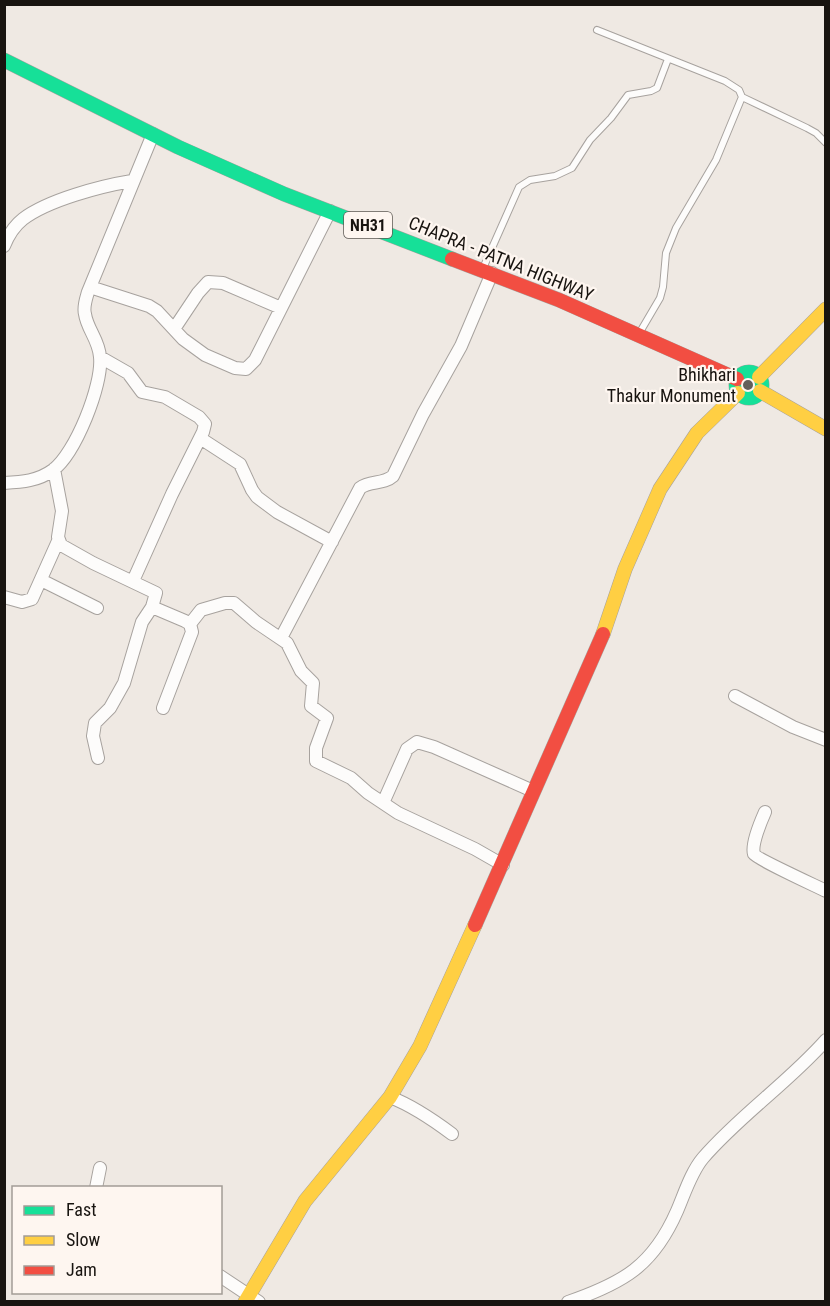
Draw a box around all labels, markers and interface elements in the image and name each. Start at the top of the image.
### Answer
road number: NH31 [344,212,392,238]
street label: CHAPRA - PATNA HIGHWAY [406,212,597,305]
place label: Bhikhari Thakur Monument [607,364,736,406]
marker: Bhikhari Thakur Monument [741,378,755,392]
legend [12,1186,222,1294]
text: Fast [66,1199,97,1220]
text: Slow [66,1229,101,1250]
text: Jam [66,1259,97,1280]

